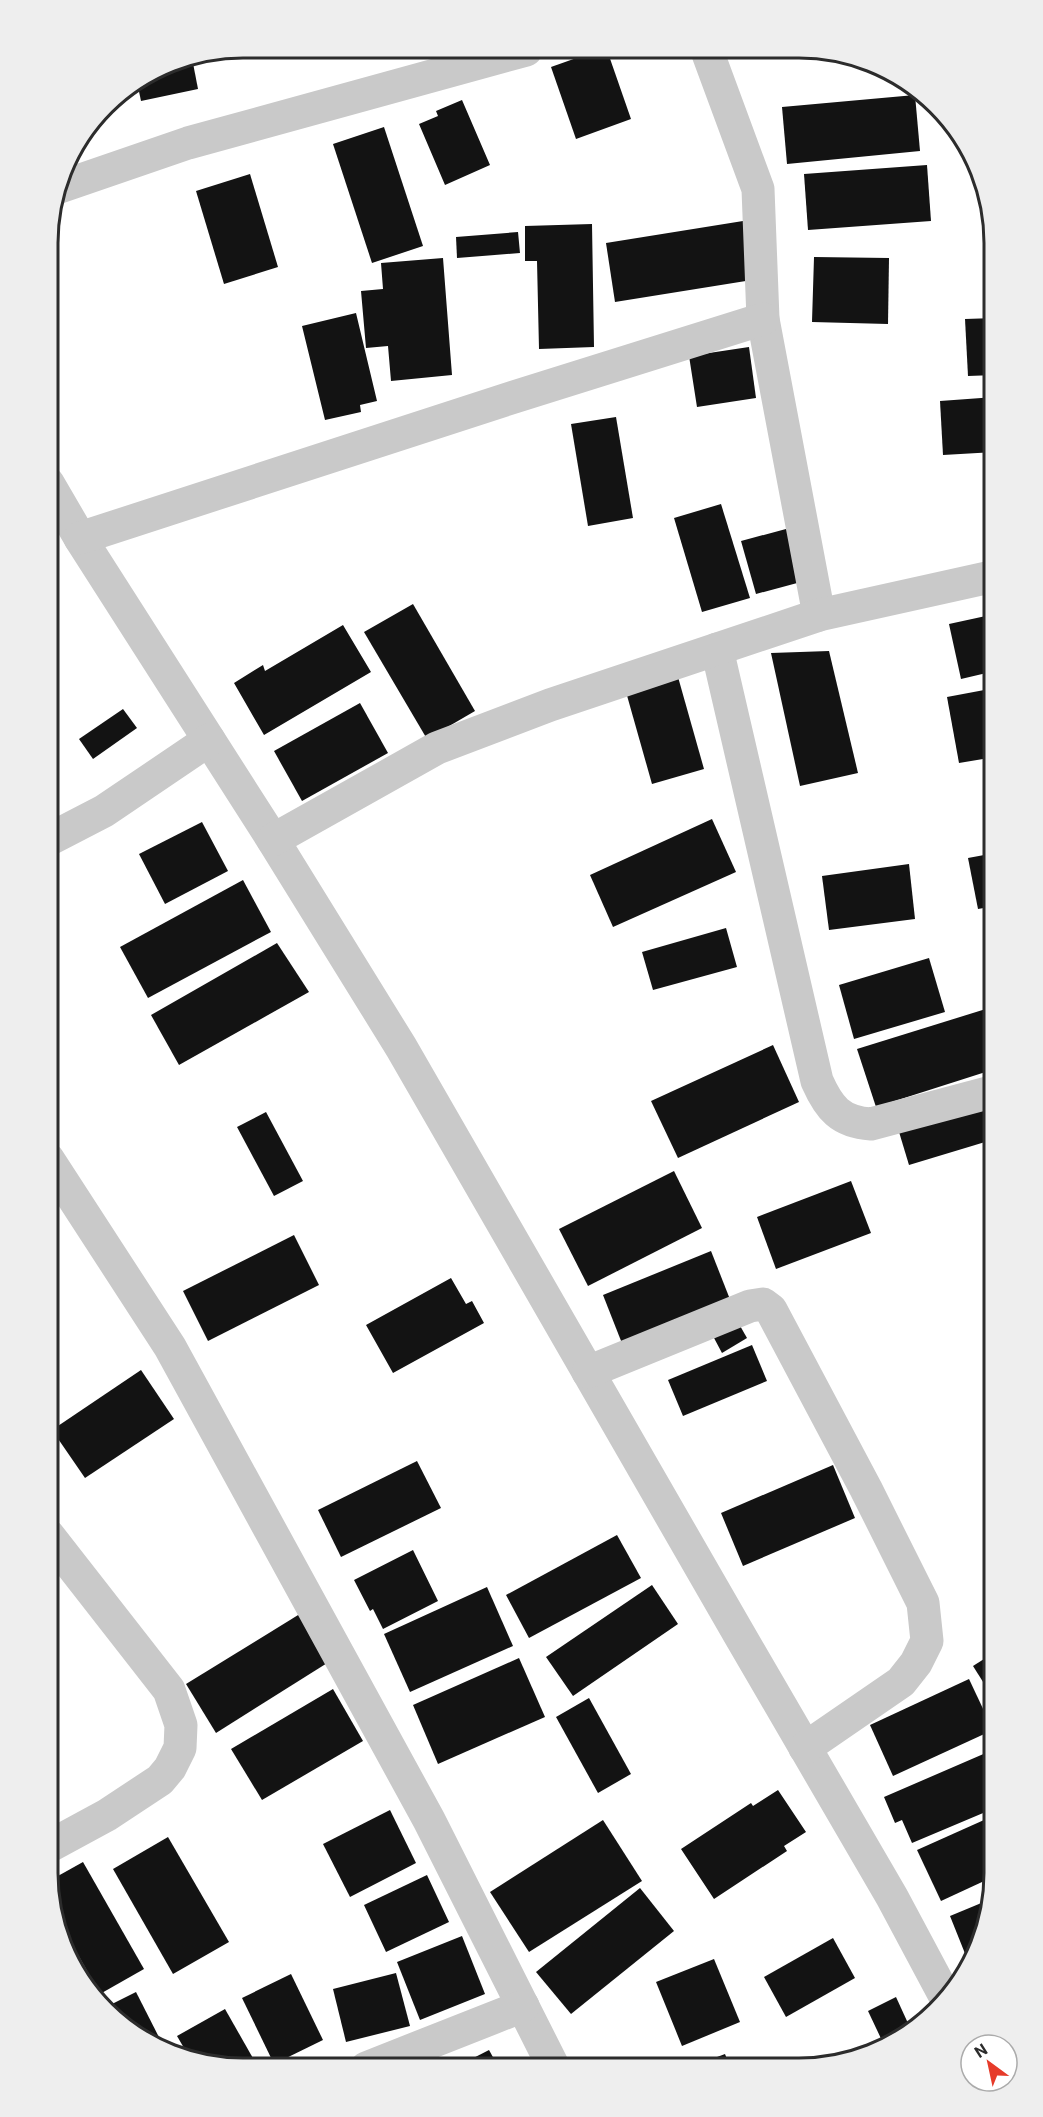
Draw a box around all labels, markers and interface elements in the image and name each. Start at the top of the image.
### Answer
north arrow [959,2033,1019,2093]
text: N [971,2040,991,2062]

